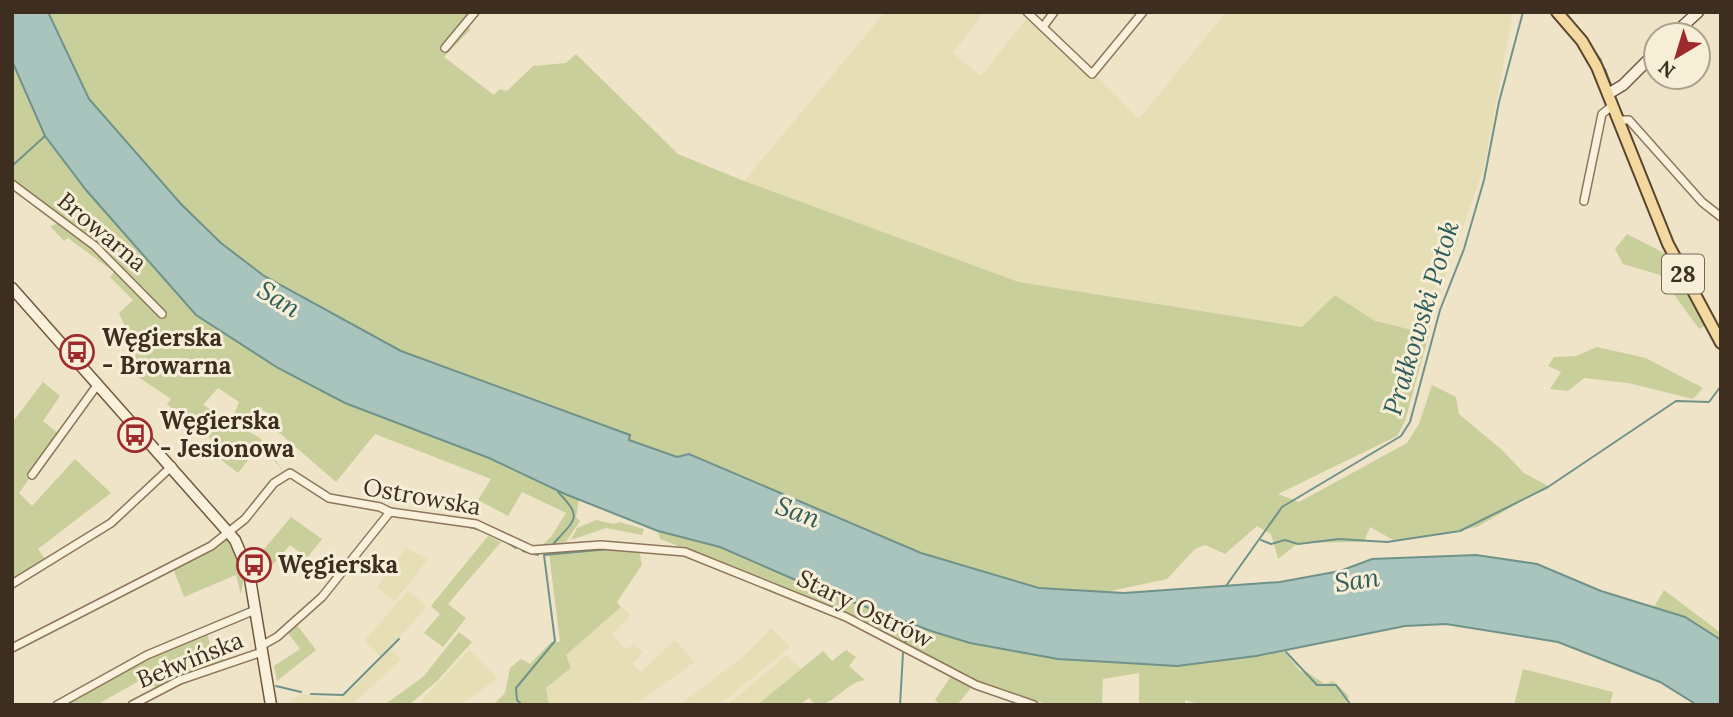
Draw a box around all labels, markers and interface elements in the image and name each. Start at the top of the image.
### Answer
north arrow [1642,21,1712,91]
text: N [1653,55,1680,83]
street label: Browarna [51,185,153,278]
water label: Prałkowski Potok [1375,217,1466,419]
road number: 28 [1662,255,1704,294]
water label: San [251,273,307,324]
place label: Węgierska - Browarna [102,322,232,381]
bus stop icon: Węgierska - Browarna [58,333,96,371]
place label: Węgierska - Jesionowa [160,405,295,464]
bus stop icon: Węgierska - Jesionowa [116,416,154,454]
street label: Ostrowska [361,471,483,522]
water label: San [771,488,825,535]
bus stop icon: Węgierska [235,546,273,584]
place label: Węgierska [278,549,398,580]
water label: San [1332,560,1381,599]
street label: Stary Ostrów [792,562,939,655]
street label: Bełwińska [132,624,248,695]

